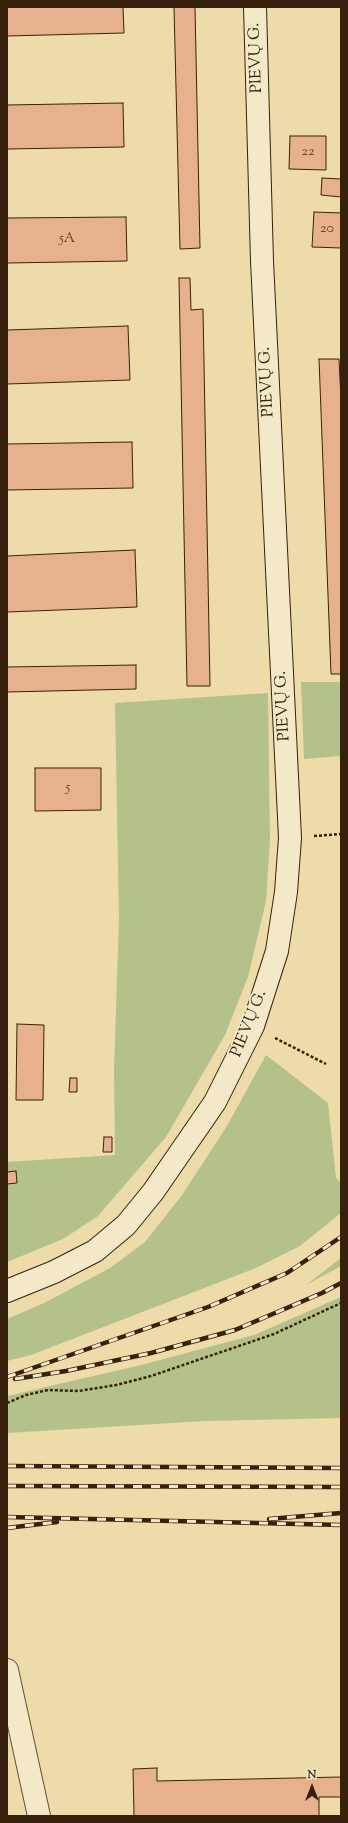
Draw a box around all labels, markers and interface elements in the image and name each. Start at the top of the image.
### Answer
street label: PIEVŲ G. [246,22,268,94]
house number: 22 [301,145,315,161]
house number: 20 [320,222,334,238]
house number: 5A [59,232,75,248]
street label: PIEVŲ G. [257,346,279,418]
street label: PIEVŲ G. [273,670,295,742]
house number: 5 [66,781,70,797]
street label: PIEVŲ G. [228,988,272,1060]
north arrow [292,1767,332,1807]
text: N [308,1767,316,1783]

